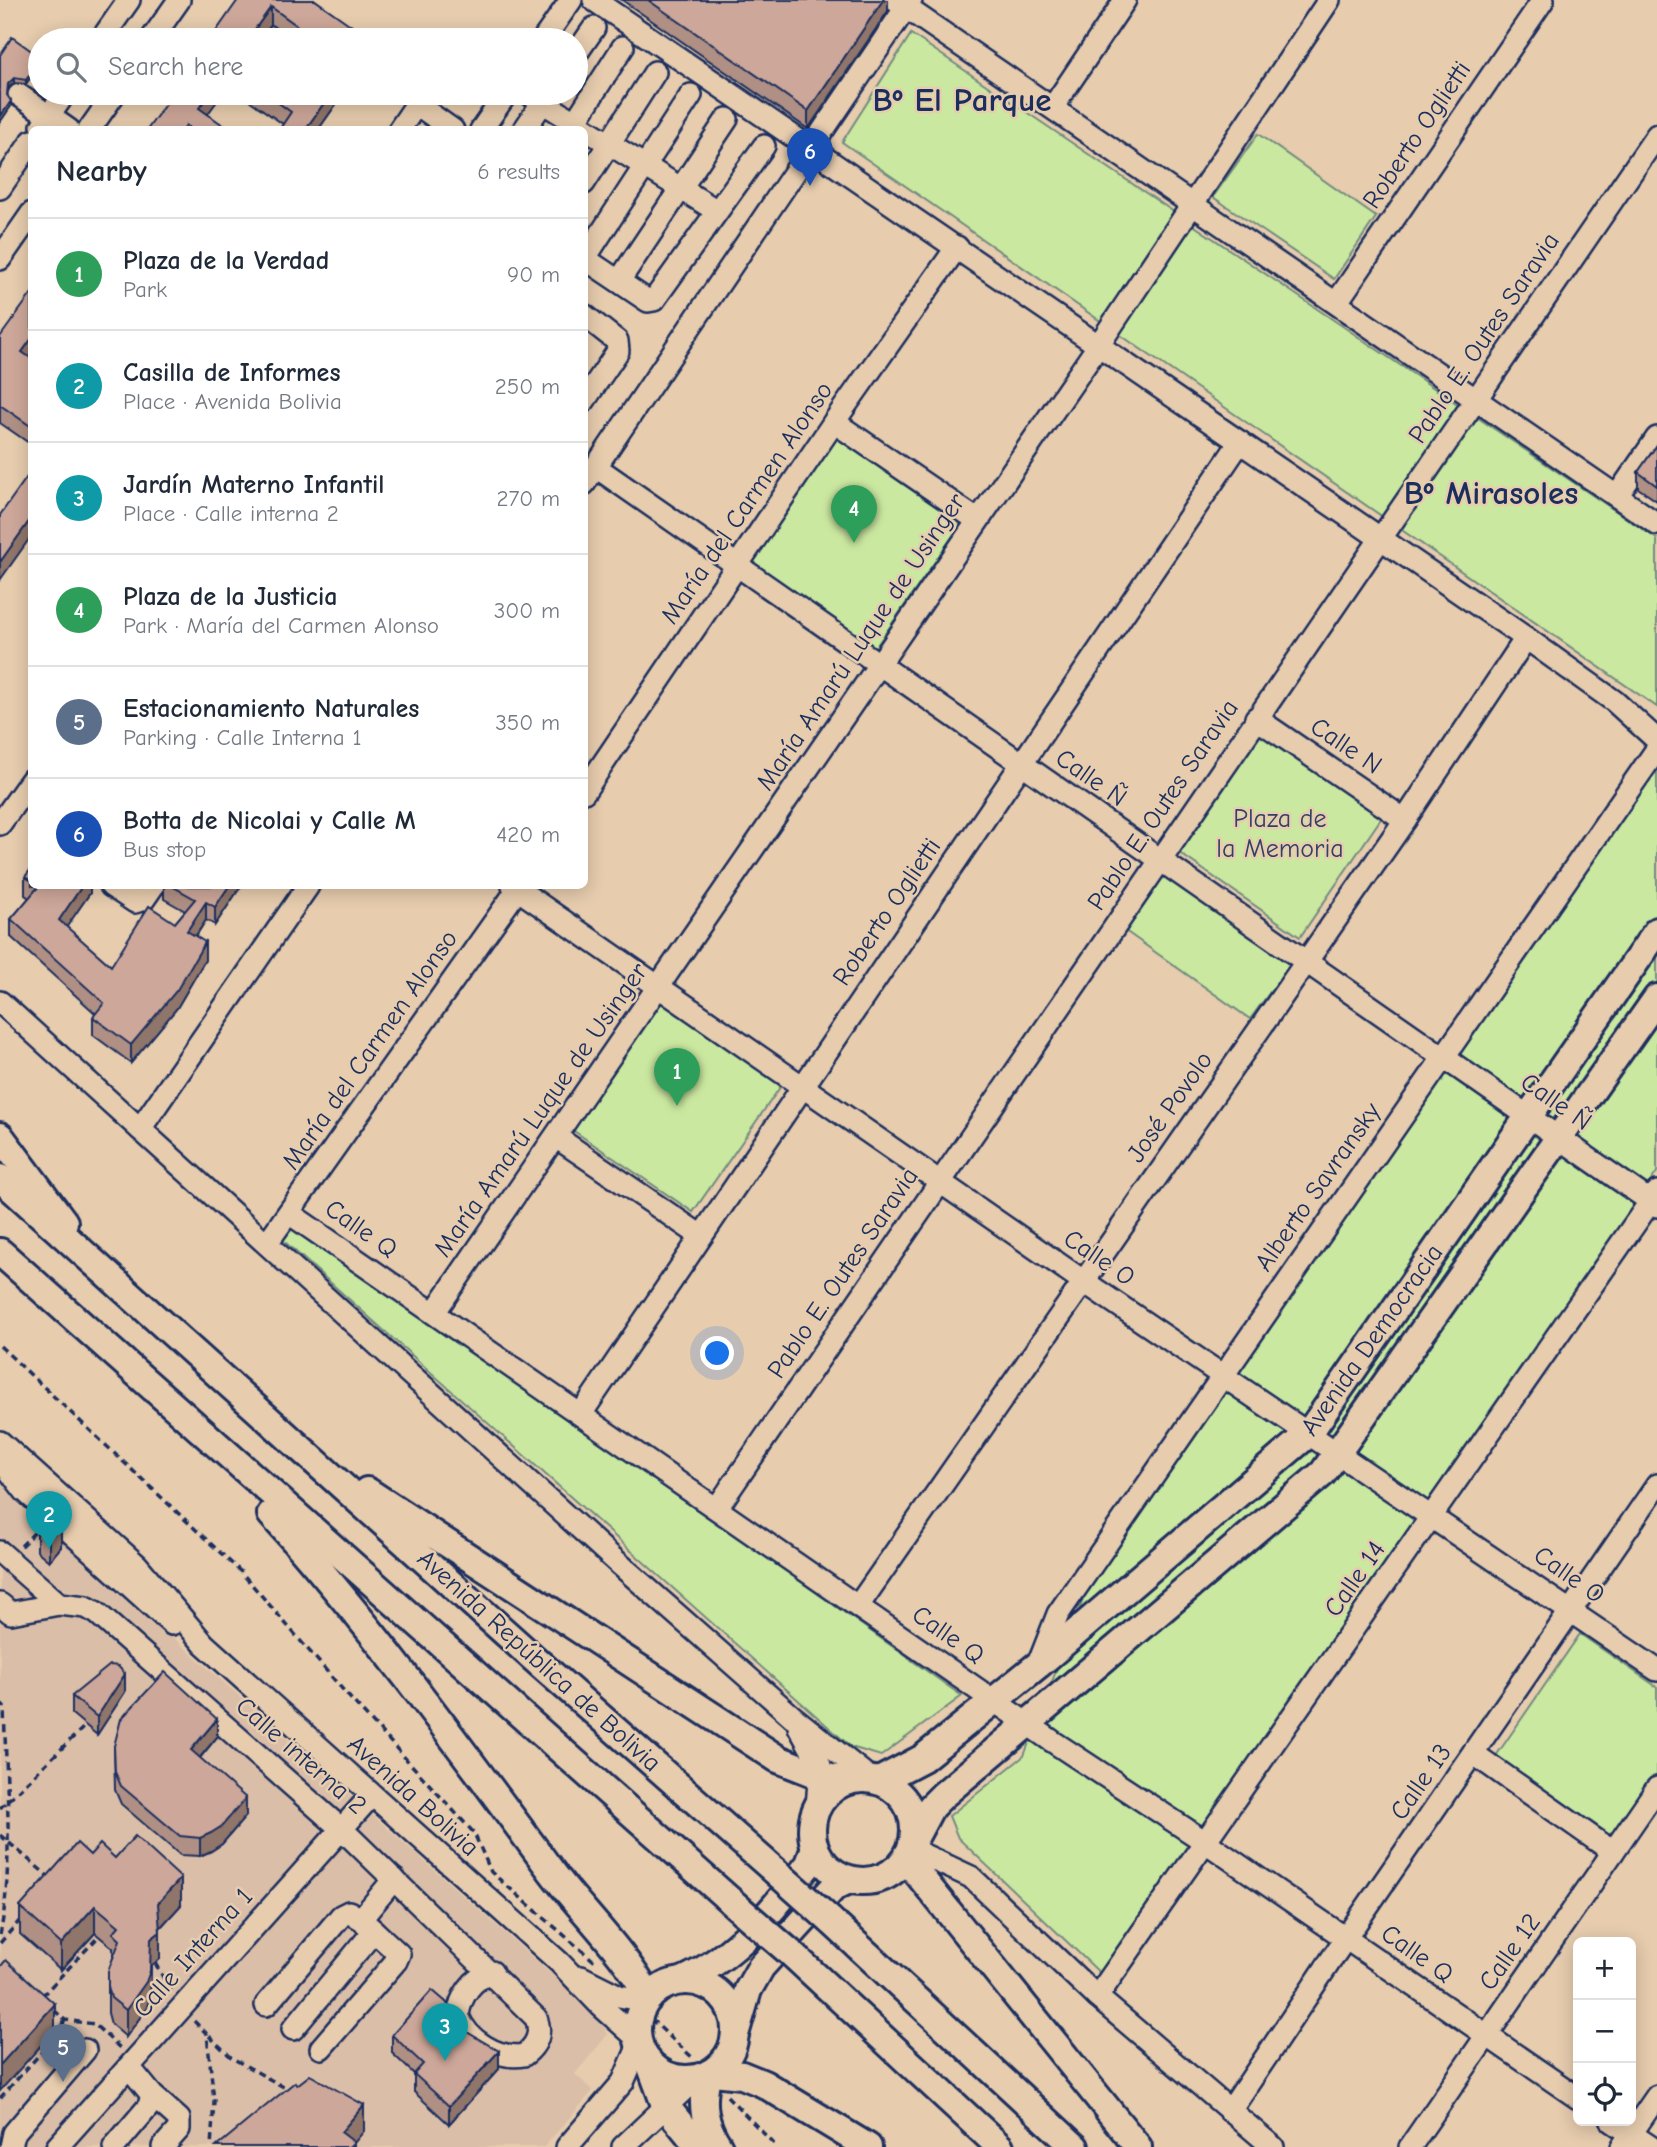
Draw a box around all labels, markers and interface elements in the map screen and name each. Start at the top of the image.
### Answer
search box [28,28,588,105]
icon: search [52,48,90,86]
text: Search here [108,52,243,82]
street label: Roberto Oglietti [1357,56,1477,214]
district label: Bº El Parque [872,81,1052,119]
pin: 6 [787,128,833,186]
text: Nearby [56,154,147,189]
text: 6 results [477,158,560,185]
street label: Pablo E. Outes Saravia [1402,227,1566,449]
text: Plaza de la Verdad [123,246,329,276]
text: 1 [74,261,84,288]
text: 90 m [507,261,560,288]
text: Park [123,276,167,303]
text: Casilla de Informes [123,358,340,388]
text: 2 [73,373,85,400]
text: 250 m [495,373,560,400]
street label: María del Carmen Alonso [655,376,839,630]
text: Place · Avenida Bolivia [123,388,342,415]
text: Jardín Materno Infantil [123,470,384,500]
district label: Bº Mirasoles [1404,474,1578,512]
text: 3 [73,485,85,512]
text: 270 m [496,485,560,512]
pin: 4 [831,485,877,543]
street label: María Amarú Luque de Usinger [750,487,972,796]
text: Place · Calle interna 2 [123,500,339,527]
text: Plaza de la Justicia [123,582,337,612]
text: 4 [74,597,84,624]
text: 300 m [494,597,560,624]
text: Park · María del Carmen Alonso [123,612,439,639]
text: Estacionamiento Naturales [123,694,419,724]
street label: Pablo E. Outes Saravia [1081,694,1245,916]
text: 5 [73,709,85,736]
text: 350 m [495,709,560,736]
street label: Calle N [1305,711,1387,781]
text: Parking · Calle Interna 1 [123,724,362,751]
street label: Calle Ñ [1050,742,1133,813]
park label: Plaza de la Memoria [1216,804,1344,864]
text: Botta de Nicolai y Calle M [123,806,416,836]
text: 6 [73,821,85,848]
text: 420 m [496,821,560,848]
street label: Roberto Oglietti [827,833,947,991]
text: Bus stop [123,836,206,863]
street label: María del Carmen Alonso [276,924,464,1176]
street label: María Amarú Luque de Usinger [428,957,655,1263]
street label: José Povolo [1121,1046,1219,1168]
pin: 1 [654,1048,700,1106]
street label: Calle Ñ [1515,1066,1598,1137]
street label: Alberto Savransky [1249,1097,1387,1277]
street label: Pablo E. Outes Saravia [761,1162,925,1384]
street label: Calle Q [319,1194,403,1264]
street label: Calle O [1058,1223,1140,1293]
street label: Avenida Democracia [1295,1238,1449,1442]
your location [700,1336,734,1370]
pin: 2 [26,1491,72,1549]
street label: Calle 14 [1318,1535,1392,1623]
street label: Calle O [1528,1540,1610,1610]
street label: Avenida República de Bolivia [411,1544,667,1778]
street label: Calle Q [906,1600,990,1670]
street label: Calle interna 2 [230,1691,372,1821]
street label: Avenida Bolivia [341,1729,485,1863]
street label: Calle 13 [1384,1738,1458,1826]
street label: Calle Interna 1 [127,1882,259,2024]
street label: Calle 12 [1473,1908,1547,1996]
street label: Calle Q [1375,1919,1459,1989]
map controls [1573,1937,1636,2126]
button: + [1573,1937,1636,2000]
button: − [1573,2000,1636,2063]
pin: 3 [422,2003,468,2061]
pin: 5 [40,2024,86,2082]
button: locate [1573,2063,1636,2126]

